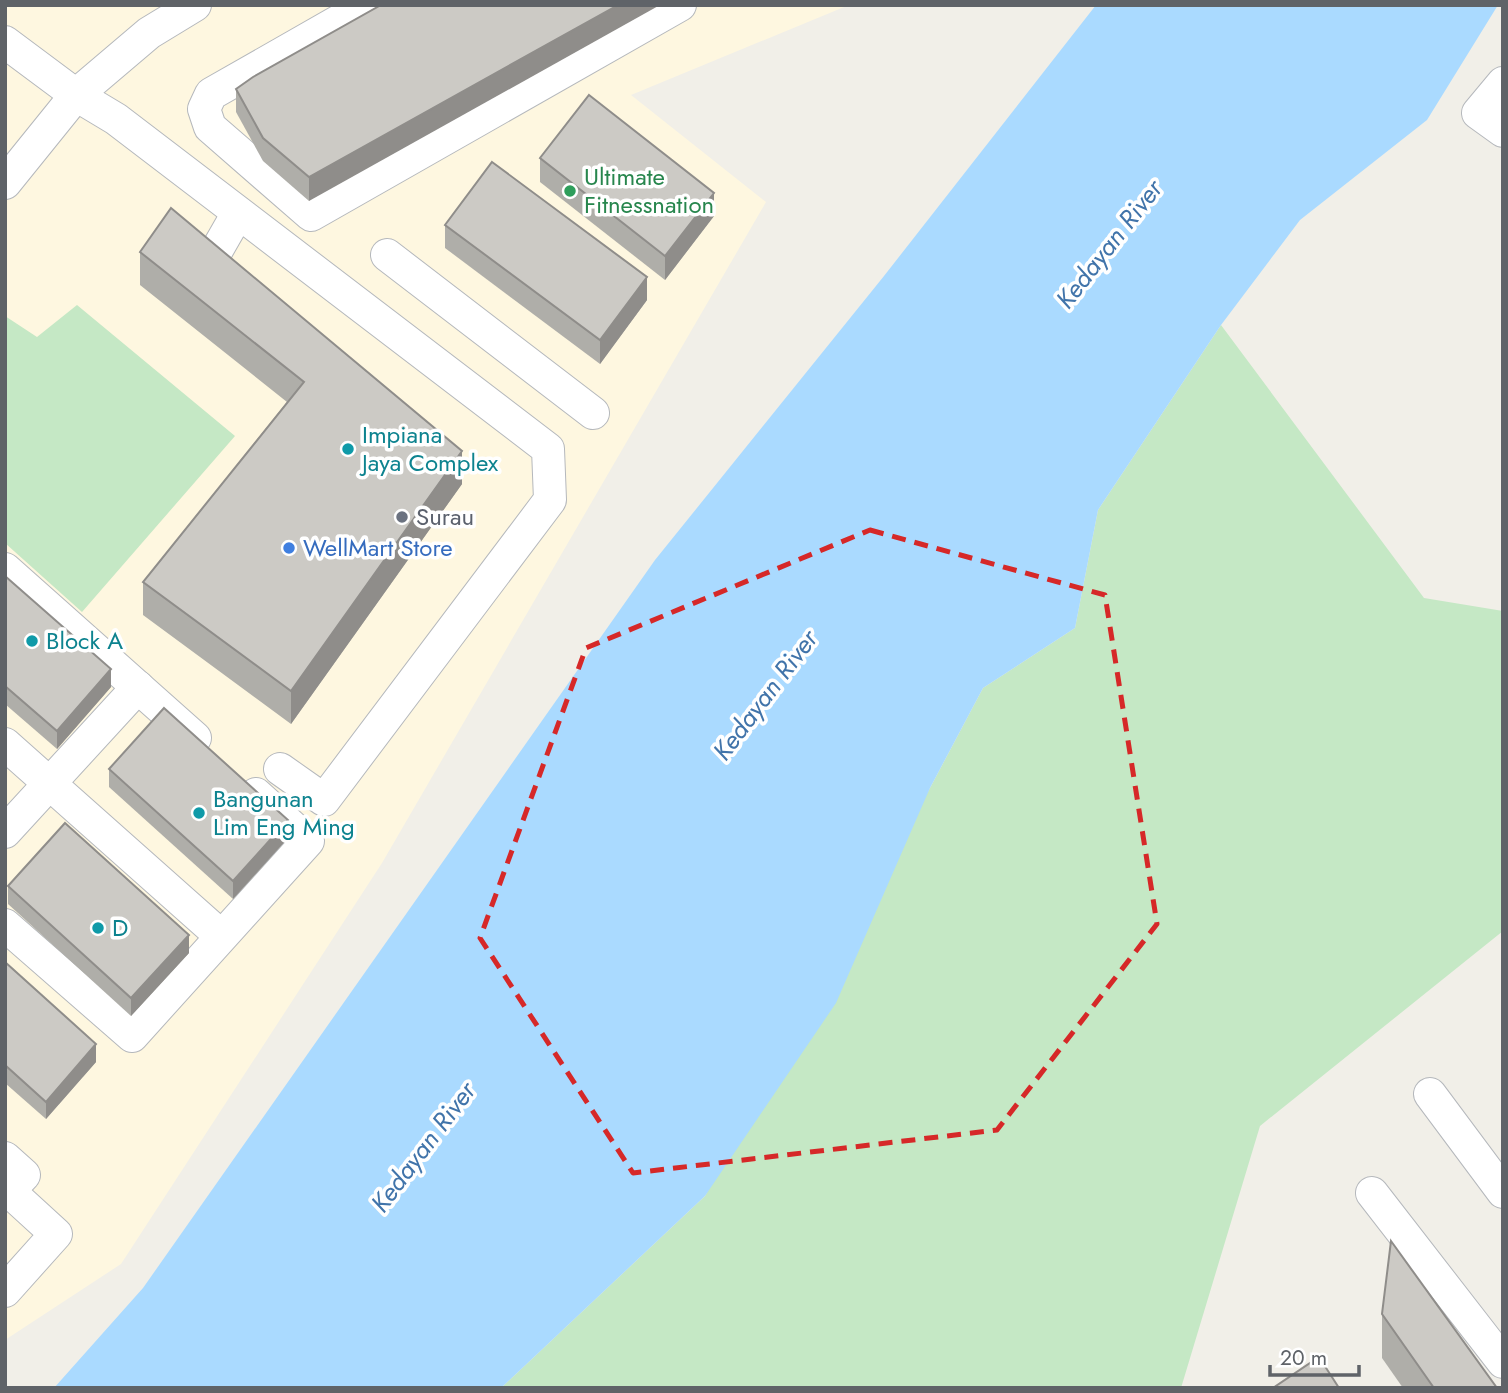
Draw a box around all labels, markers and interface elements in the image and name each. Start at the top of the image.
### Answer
place label: Ultimate Fitnessnation [584,159,714,222]
water label: Kedayan River [1046,170,1172,317]
marker: Ultimate Fitnessnation [562,183,578,199]
place label: Impiana Jaya Complex [359,417,499,480]
marker: Impiana Jaya Complex [340,441,356,457]
place label: Surau [416,499,474,534]
marker: Surau [394,509,410,525]
place label: WellMart Store [303,530,453,565]
marker: WellMart Store [281,540,297,556]
water label: Kedayan River [703,621,828,768]
place label: Block A [46,623,123,658]
marker: Block A [24,633,40,649]
place label: Bangunan Lim Eng Ming [213,781,355,844]
marker: Bangunan Lim Eng Ming [191,805,207,821]
place label: D [112,910,128,945]
marker: D [90,920,106,936]
water label: Kedayan River [361,1073,486,1220]
scale bar [1270,1334,1359,1378]
text: 20 m [1280,1343,1327,1373]

